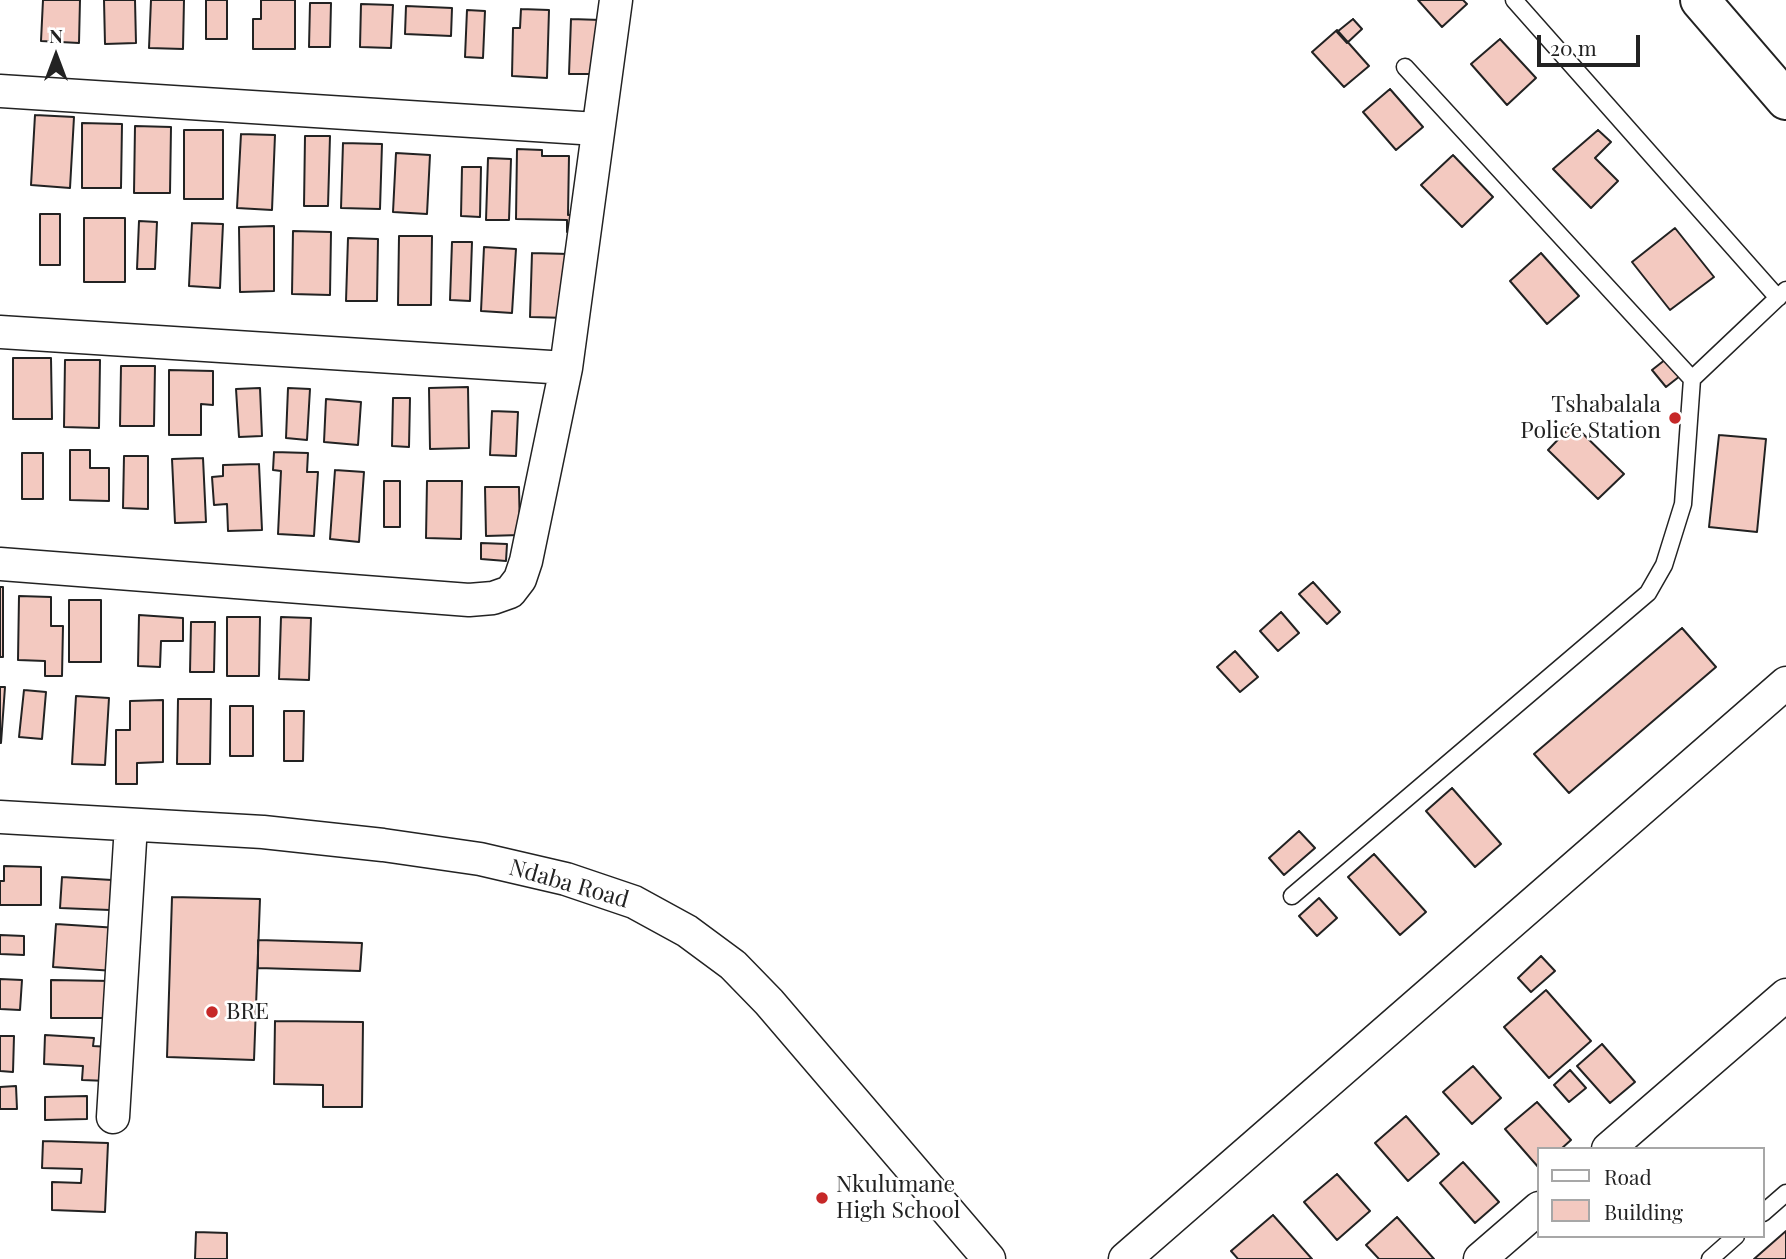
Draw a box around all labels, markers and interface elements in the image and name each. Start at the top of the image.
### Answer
north arrow [21,21,91,91]
scale bar [1541,21,1644,65]
text: N [49,22,63,48]
text: 20 m [1550,33,1597,61]
place label: Tshabalala Police Station [1520,391,1661,445]
marker: Tshabalala Police Station [1667,410,1683,426]
street label: Ndaba Road [506,854,632,914]
place label: BRE [226,998,269,1026]
marker: BRE [204,1004,220,1020]
legend [1538,1147,1765,1238]
text: Road [1604,1162,1652,1190]
place label: Nkulumane High School [836,1171,960,1225]
marker: Nkulumane High School [814,1190,830,1206]
text: Building [1604,1197,1683,1225]

